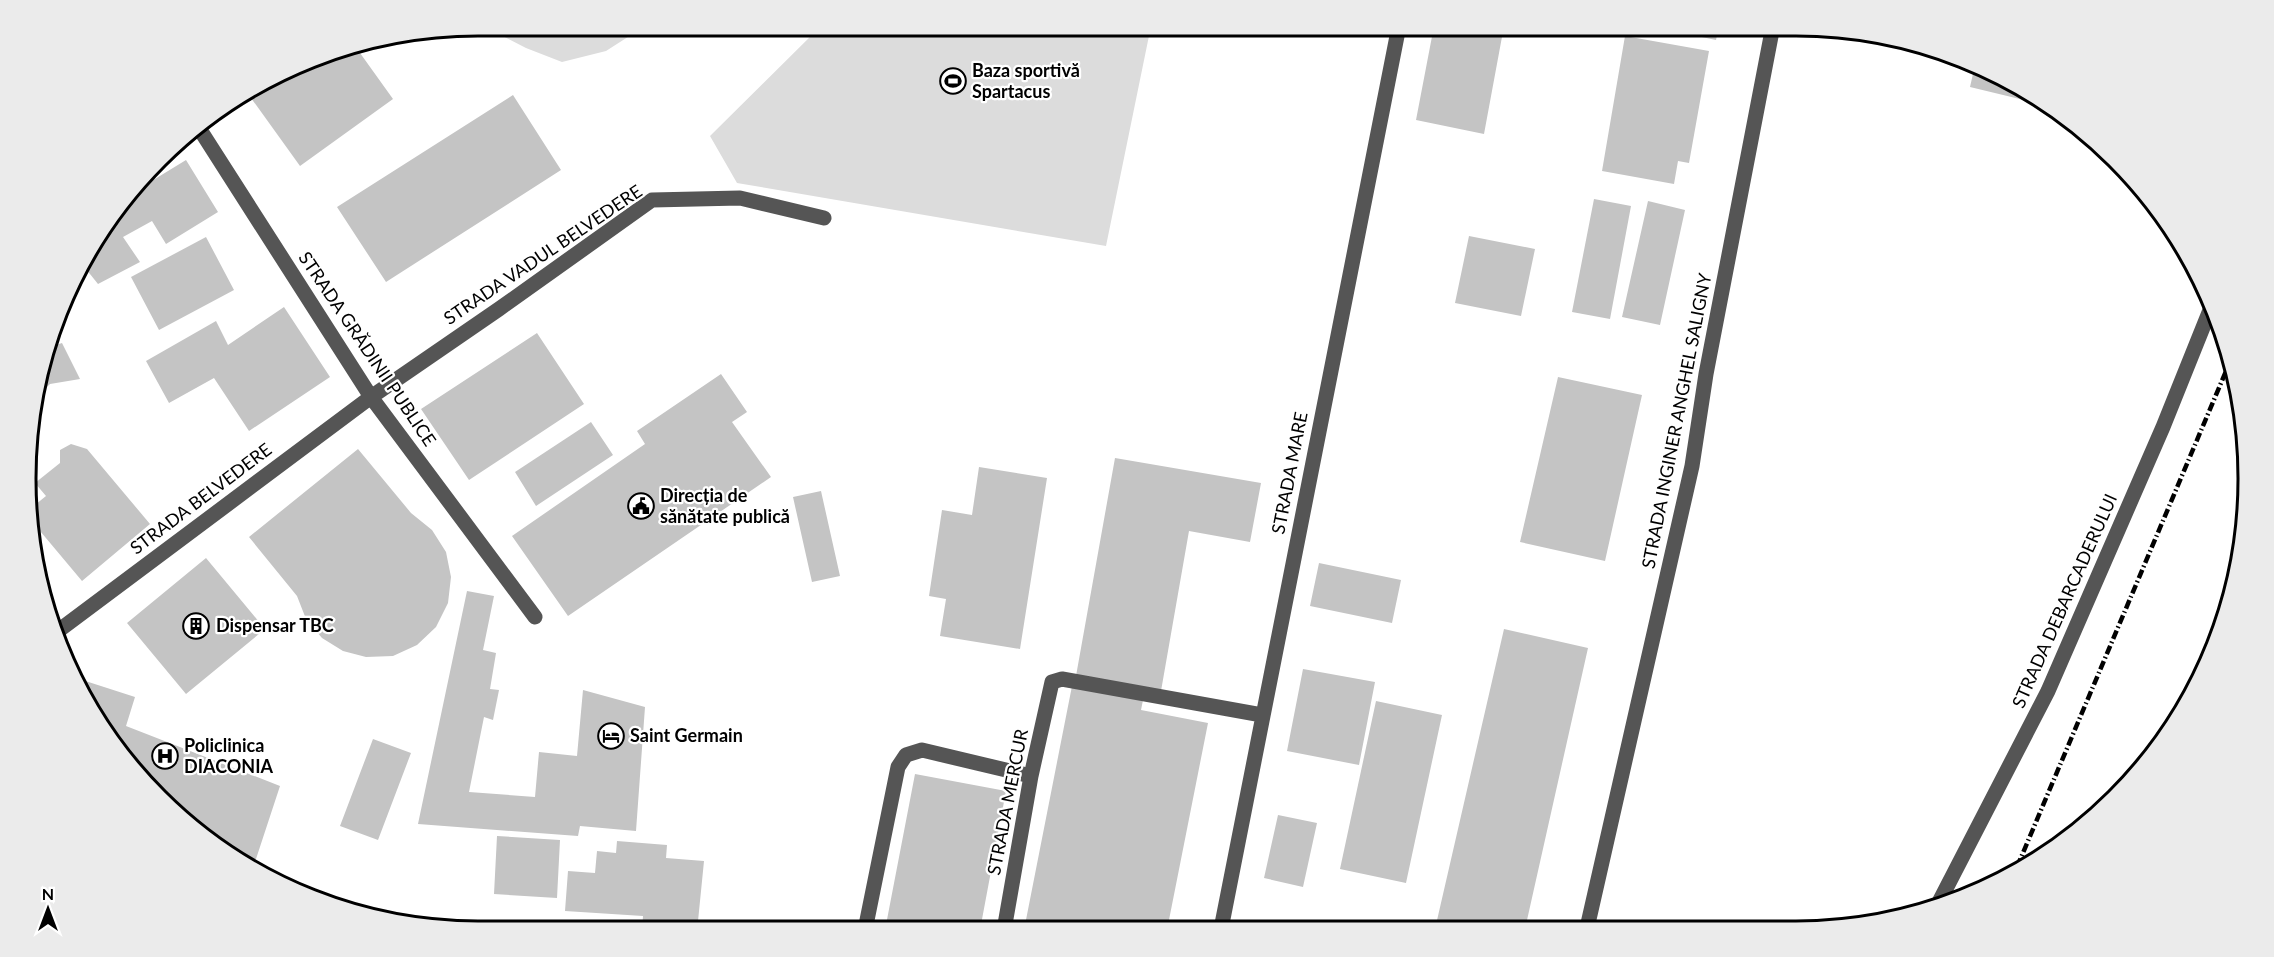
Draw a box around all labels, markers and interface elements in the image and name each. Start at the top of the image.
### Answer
place label: Baza sportivă Spartacus [972,59,1080,102]
sports icon: Baza sportivă Spartacus [938,66,968,96]
street label: STRADA VADUL BELVEDERE [439,180,646,329]
street label: STRADA GRĂDINII PUBLICE [295,247,441,450]
street label: STRADA INGINER ANGHEL SALIGNY [1637,271,1716,570]
street label: STRADA MARE [1266,410,1312,536]
street label: STRADA BELVEDERE [125,438,275,559]
place label: Direcția de sănătate publică [660,484,790,527]
street label: STRADA DEBARCADERULUI [2007,490,2121,711]
public building icon: Direcția de sănătate publică [626,491,656,521]
building icon: Dispensar TBC [181,611,211,641]
place label: Dispensar TBC [216,614,334,636]
hotel icon: Saint Germain [596,721,626,751]
place label: Saint Germain [630,724,743,746]
street label: STRADA MERCUR [982,726,1032,877]
place label: Policlinica DIACONIA [184,734,274,777]
hospital icon: Policlinica DIACONIA [150,741,180,771]
north arrow [18,879,78,939]
text: N [42,884,54,903]

